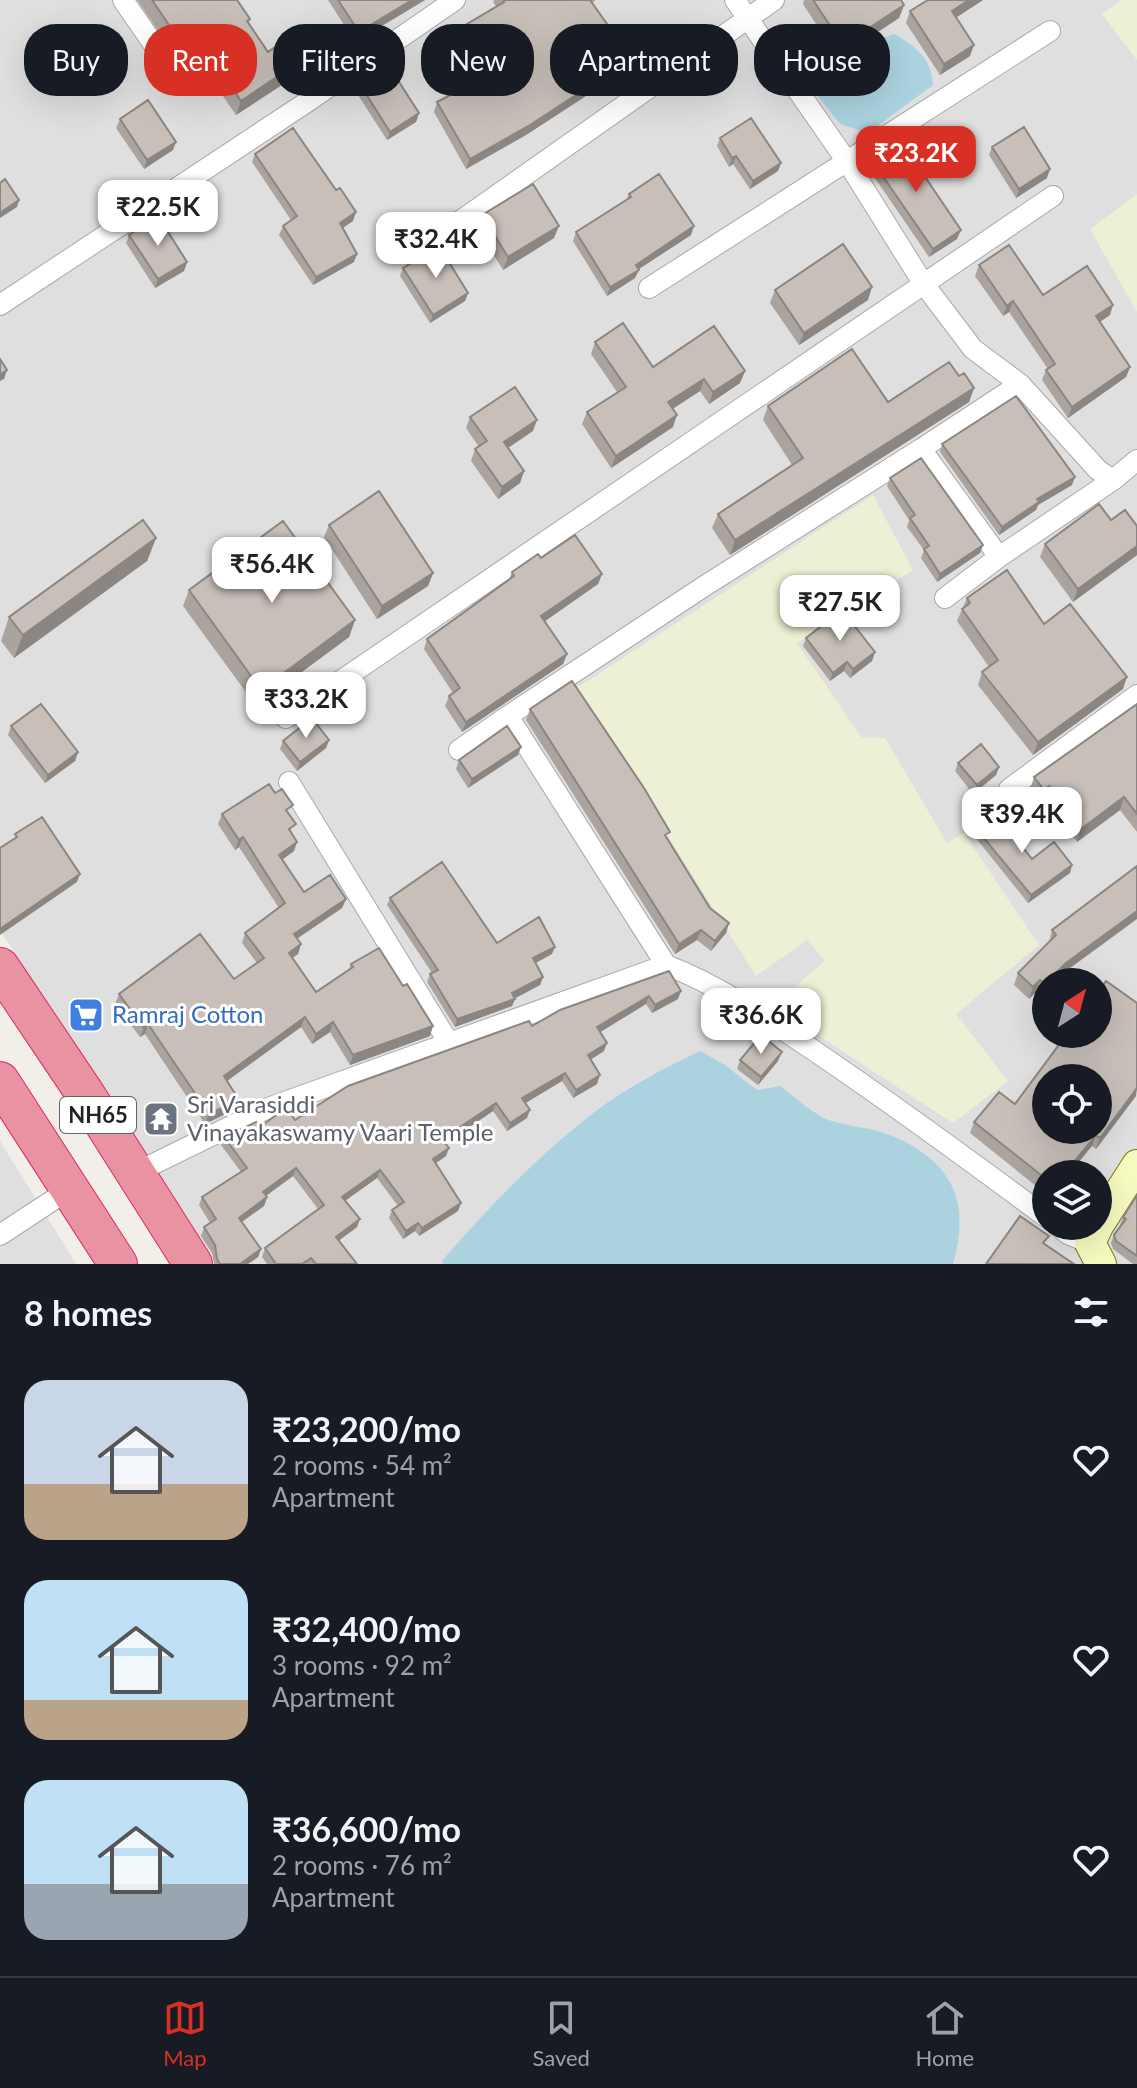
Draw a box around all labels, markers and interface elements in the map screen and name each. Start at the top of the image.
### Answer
chip: Buy [24,24,128,96]
chip: Rent [144,24,257,96]
chip: Filters [273,24,405,96]
chip: New [421,24,534,96]
chip: Apartment [550,24,738,96]
chip: House [754,24,890,96]
pin: ₹23.2K [851,126,981,194]
text: ₹23.2K [874,136,958,168]
pin: ₹22.5K [93,180,223,248]
text: ₹22.5K [116,190,200,222]
pin: ₹32.4K [371,212,501,280]
text: ₹32.4K [394,222,478,254]
pin: ₹56.4K [207,537,337,605]
text: ₹56.4K [230,547,314,579]
pin: ₹27.5K [775,575,905,643]
text: ₹27.5K [798,585,882,617]
pin: ₹33.2K [241,672,371,740]
text: ₹33.2K [264,682,348,714]
pin: ₹39.4K [957,787,1087,855]
text: ₹39.4K [980,797,1064,829]
north arrow [1032,968,1112,1048]
map controls [1032,968,1112,1240]
pin: ₹36.6K [696,988,826,1056]
supermarket icon: Ramraj Cotton [67,996,105,1034]
text: ₹36.6K [719,998,803,1030]
place label: Ramraj Cotton [112,999,263,1028]
button: locate [1032,1064,1112,1144]
place label: Sri Varasiddi Vinayakaswamy Vaari Temple [187,1089,493,1146]
road number: NH65 [60,1097,136,1133]
temple icon: Sri Varasiddi Vinayakaswamy Vaari Temple [142,1100,180,1138]
button: layers [1032,1160,1112,1240]
icon: filters [1069,1290,1113,1334]
text: 8 homes [24,1292,152,1333]
text: ₹23,200/mo [272,1408,461,1449]
icon: home [88,1412,184,1508]
icon: heart [1069,1438,1113,1482]
text: 2 rooms · 54 m² [272,1449,452,1481]
text: Apartment [272,1481,395,1513]
text: ₹32,400/mo [272,1608,461,1649]
icon: home [88,1612,184,1708]
icon: heart [1069,1638,1113,1682]
text: 3 rooms · 92 m² [272,1649,452,1681]
text: Apartment [272,1681,395,1713]
text: ₹36,600/mo [272,1808,461,1849]
icon: home [88,1812,184,1908]
icon: heart [1069,1838,1113,1882]
text: 2 rooms · 76 m² [272,1849,452,1881]
text: Apartment [272,1881,395,1913]
tab: Map [163,1996,207,2071]
tab: Saved [532,1996,590,2071]
tab: Home [916,1996,974,2071]

